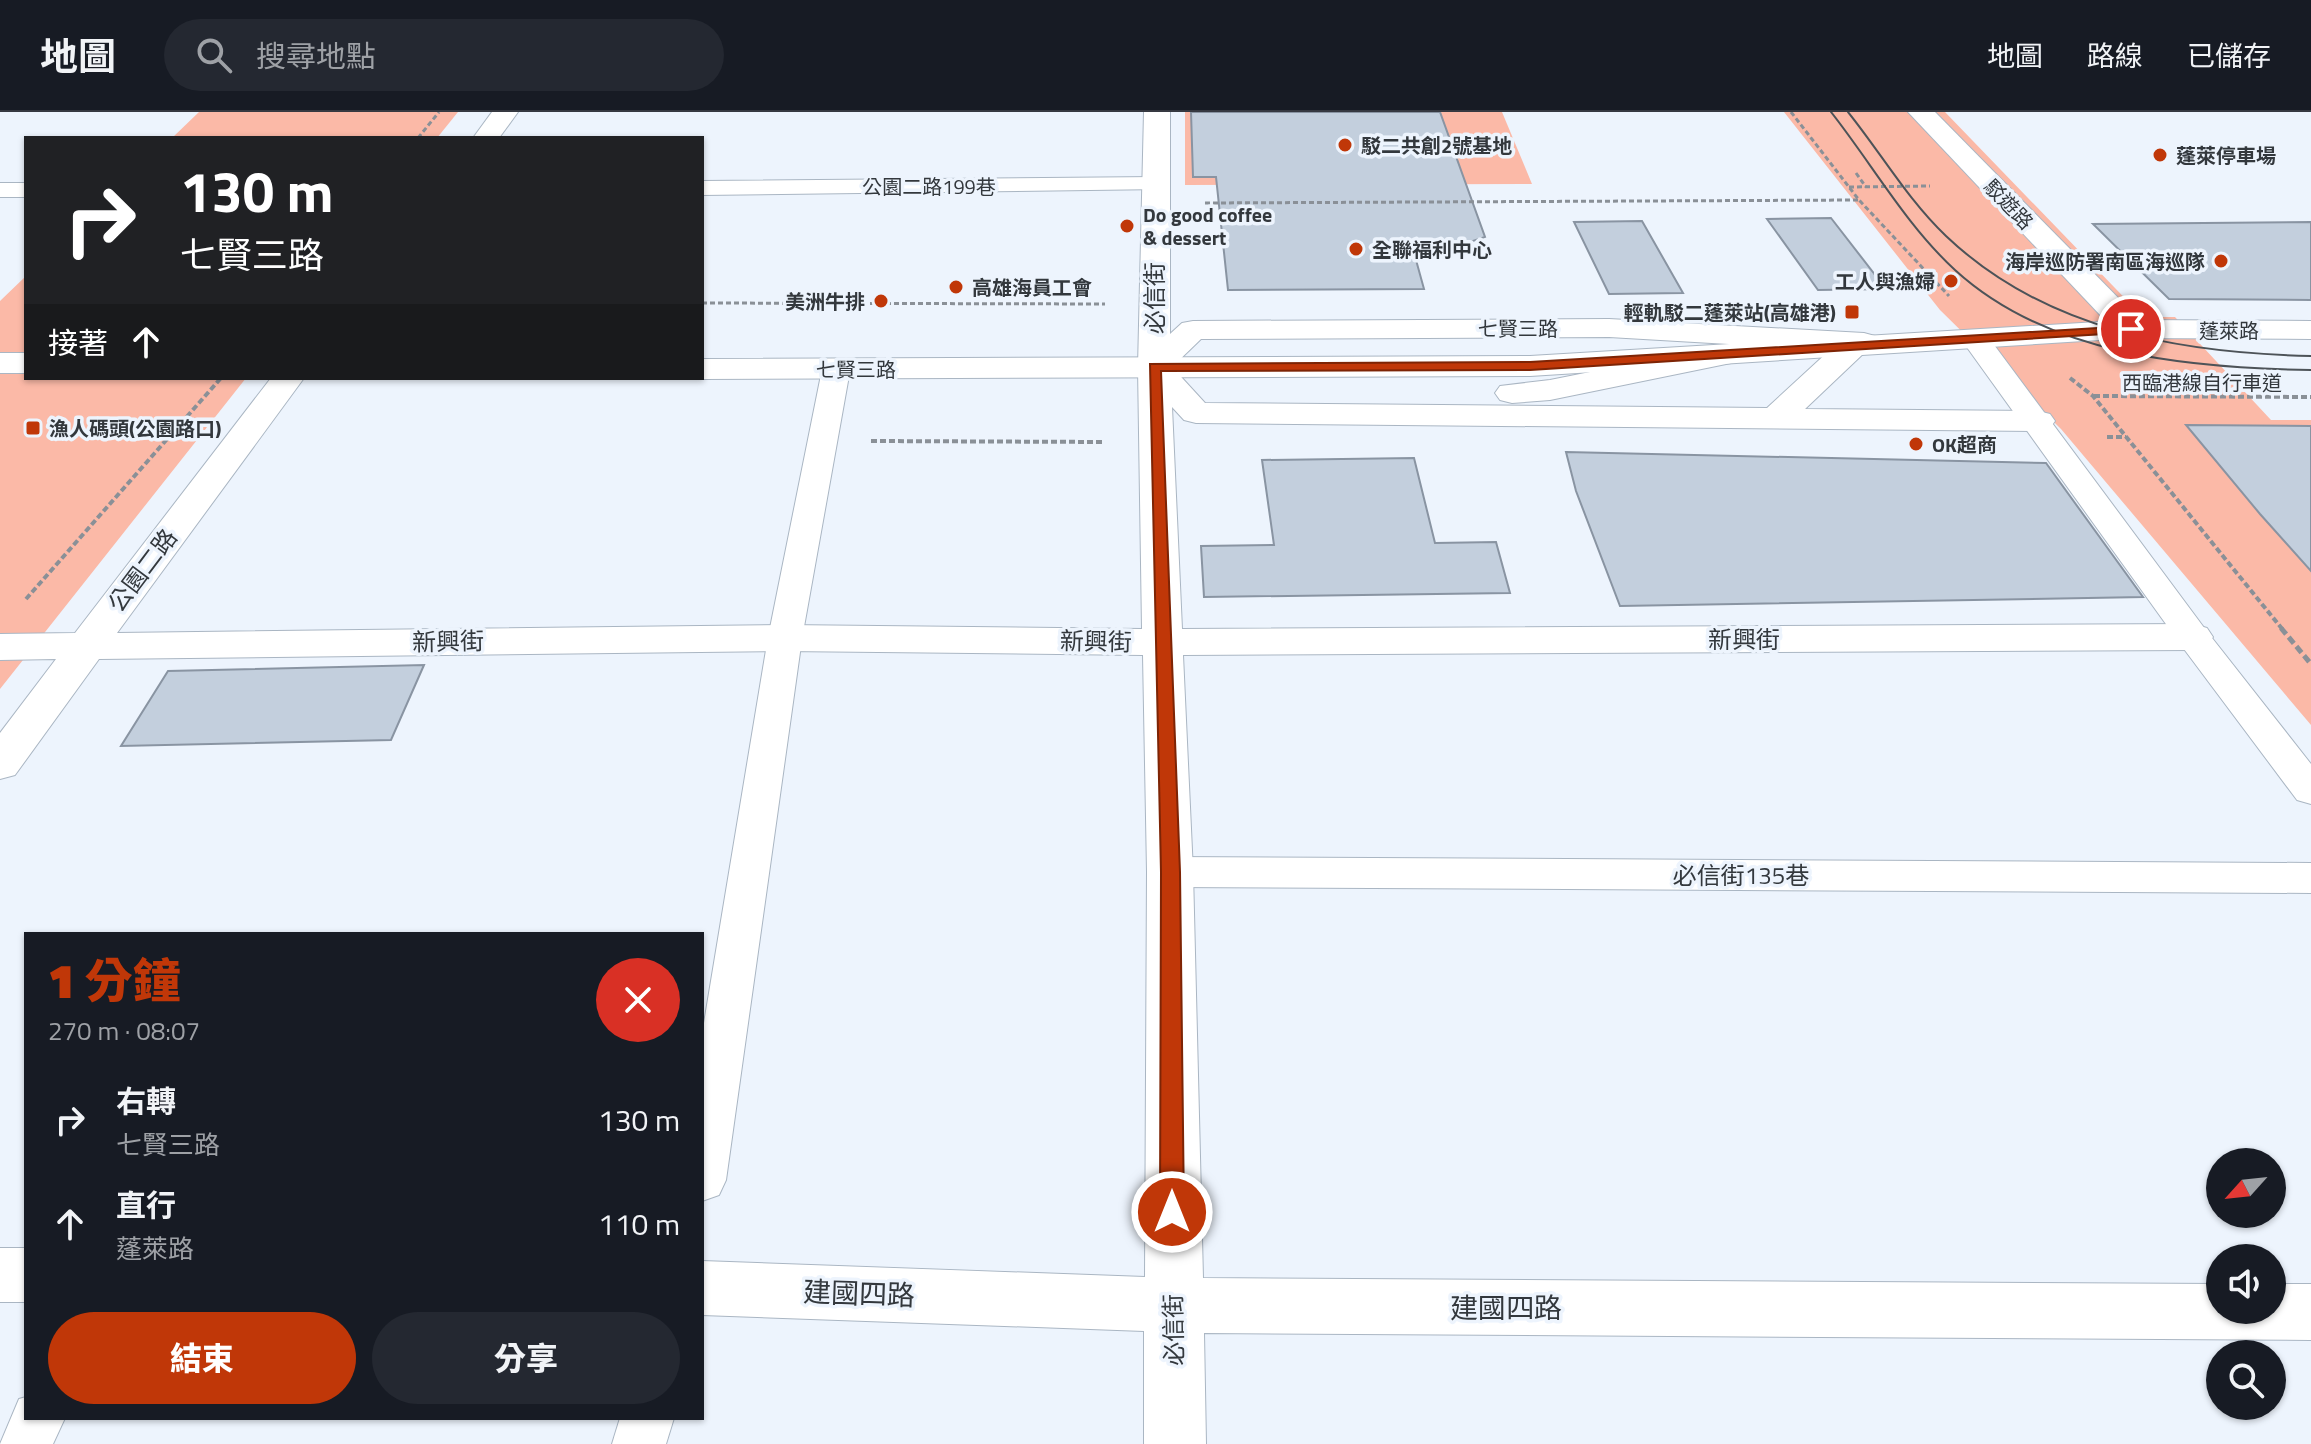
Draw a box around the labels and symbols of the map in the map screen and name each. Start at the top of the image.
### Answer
place label: 駁二共創2號基地 [1361,130,1512,161]
marker: 駁二共創2號基地 [1336,136,1354,154]
place label: 蓬萊停車場 [2176,140,2276,171]
marker: 蓬萊停車場 [2151,146,2169,164]
street label: 公園二路199巷 [862,171,996,202]
street label: 駁遊路 [1977,172,2041,236]
place label: Do good coffee & dessert [1143,199,1272,253]
marker: Do good coffee & dessert [1118,217,1136,235]
place label: 全聯福利中心 [1372,234,1492,265]
marker: 全聯福利中心 [1347,240,1365,258]
place label: 海岸巡防署南區海巡隊 [2005,246,2205,277]
marker: 海岸巡防署南區海巡隊 [2212,252,2230,270]
street label: 必信街 [1136,262,1172,334]
place label: 工人與漁婦 [1835,266,1935,297]
place label: 高雄海員工會 [972,272,1092,303]
marker: 工人與漁婦 [1942,272,1960,290]
marker: 高雄海員工會 [947,278,965,296]
place label: 美洲牛排 [785,286,865,317]
marker: 美洲牛排 [872,292,890,310]
pin [2097,295,2165,363]
place label: 輕軌駁二蓬萊站(高雄港) [1624,297,1836,328]
marker: 輕軌駁二蓬萊站(高雄港) [1843,303,1861,321]
street label: 七賢三路 [1478,313,1558,344]
street label: 蓬萊路 [2199,315,2259,346]
street label: 七賢三路 [816,354,896,385]
street label: 西臨港線自行車道 [2122,367,2282,398]
place label: 漁人碼頭(公園路口) [49,413,221,444]
marker: 漁人碼頭(公園路口) [24,419,42,437]
place label: OK超商 [1932,429,1997,460]
marker: OK超商 [1907,435,1925,453]
street label: 公園二路 [99,521,185,619]
street label: 新興街 [1708,621,1780,657]
street label: 新興街 [412,622,484,660]
street label: 新興街 [1060,622,1132,660]
street label: 必信街135巷 [1673,857,1809,893]
north arrow [2206,1148,2286,1228]
position arrow [1130,1170,1214,1254]
street label: 建國四路 [802,1270,916,1316]
street label: 建國四路 [1450,1286,1562,1329]
street label: 必信街 [1154,1294,1192,1366]

